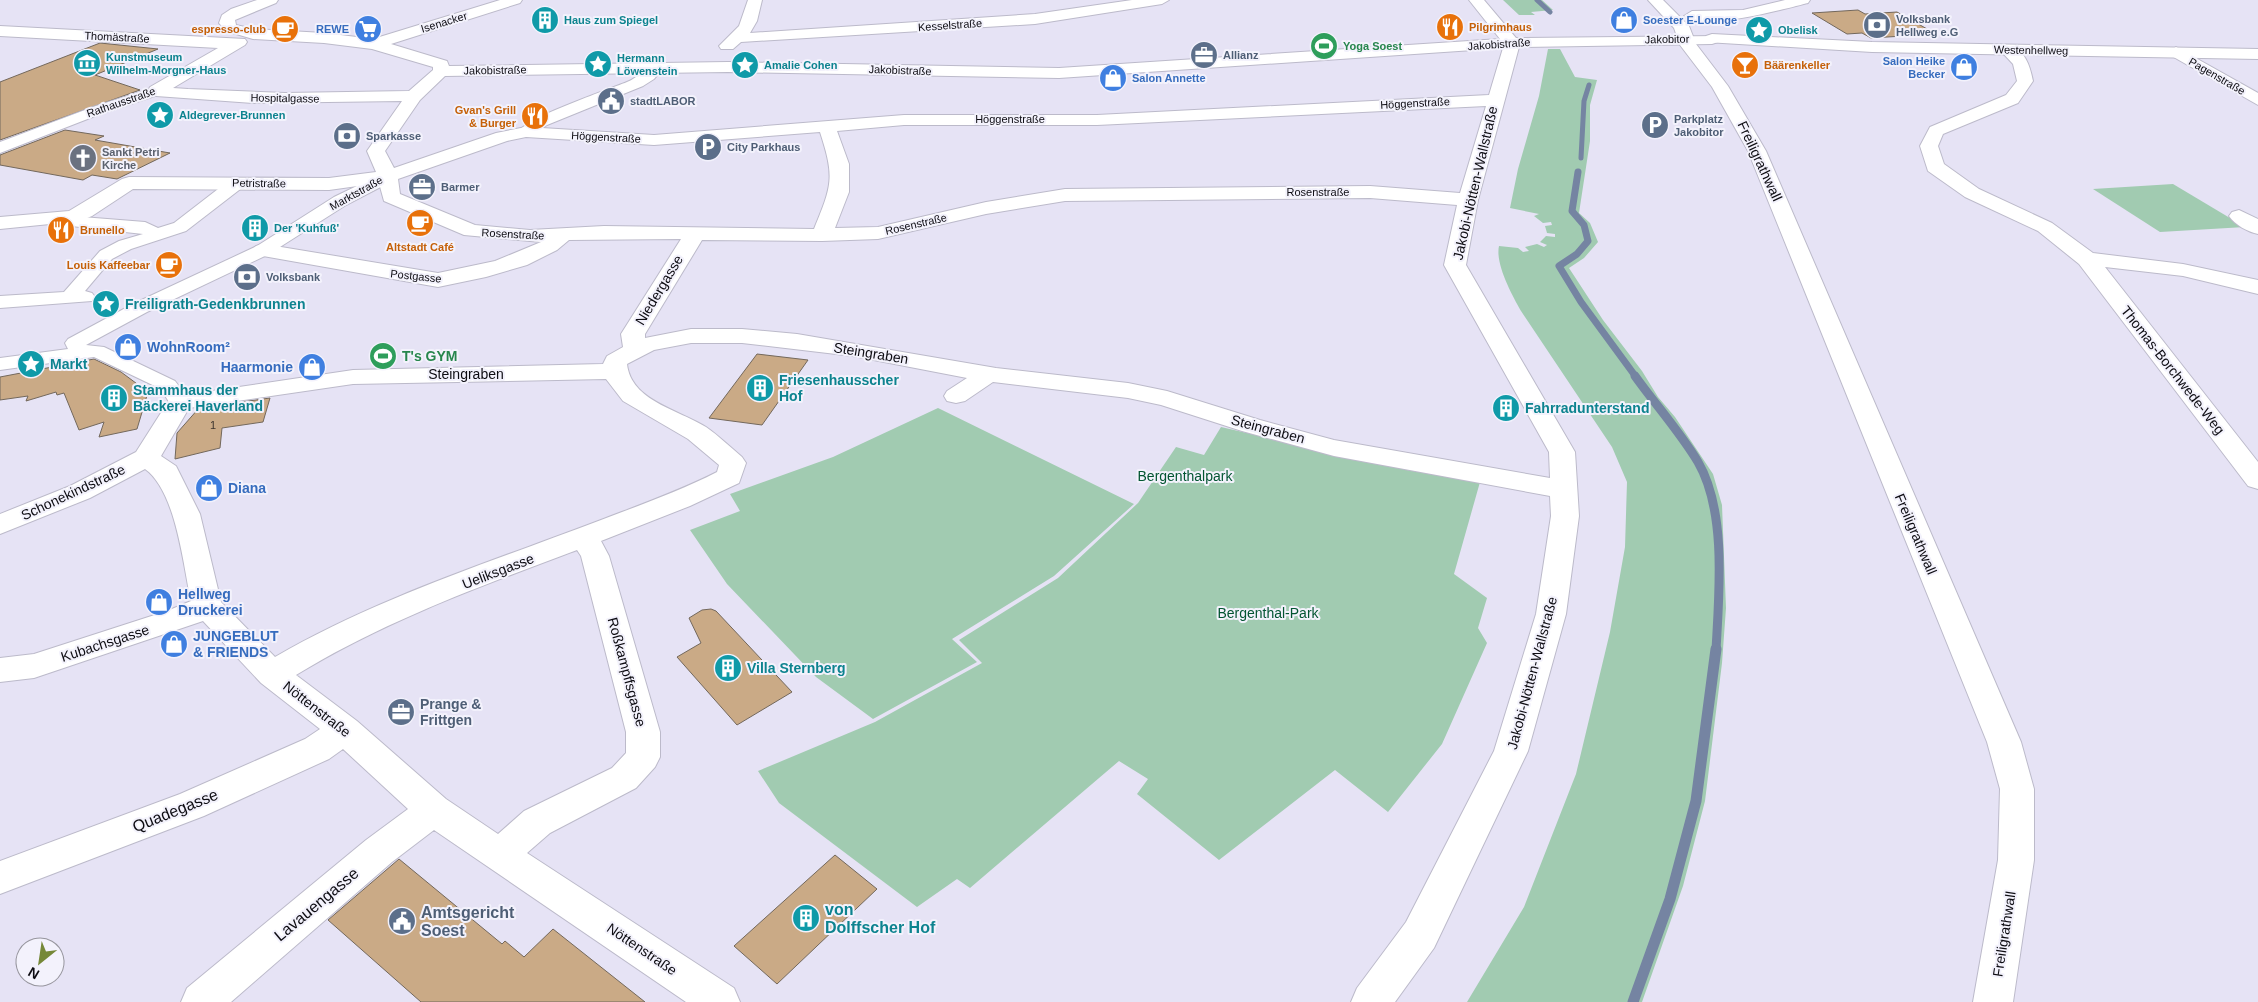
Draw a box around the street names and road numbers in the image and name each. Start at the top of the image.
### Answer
street label: Isenacker [419,9,469,35]
street label: Kesselstraße [918,17,982,33]
street label: Thomästraße [84,29,150,45]
street label: Jakobitor [1645,33,1690,45]
street label: Jakobistraße [1467,36,1531,52]
street label: Westenhellweg [1994,43,2068,57]
street label: Pagenstraße [2187,55,2247,97]
street label: Jakobistraße [463,63,527,77]
street label: Jakobistraße [868,63,932,77]
street label: Rathausstraße [85,85,157,119]
street label: Hospitalgasse [250,91,320,105]
street label: Höggenstraße [1380,95,1450,111]
street label: Jakobi-Nötten-Wallstraße [1449,104,1501,261]
street label: Höggenstraße [975,113,1045,125]
street label: Freiligrathwall [1735,118,1785,204]
street label: Höggenstraße [571,129,641,145]
street label: Marktstraße [327,174,385,212]
street label: Petristraße [232,177,286,189]
street label: Rosenstraße [1287,186,1349,198]
street label: Rosenstraße [884,211,948,237]
street label: Rosenstraße [481,226,545,242]
street label: Niedergasse [632,252,686,328]
street label: Postgasse [390,267,442,285]
street label: Thomas-Borchwede-Weg [2118,303,2228,437]
street label: Steingraben [832,339,910,367]
street label: Steingraben [428,366,504,382]
street label: Steingraben [1229,412,1307,446]
street label: Schonekindstraße [18,461,128,523]
street label: Freiligrathwall [1892,491,1940,577]
street label: Ueliksgasse [460,550,536,592]
street label: Jakobi-Nötten-Wallstraße [1504,595,1560,751]
street label: Roßkampffsgasse [605,616,649,729]
street label: Kubachsgasse [59,621,151,665]
street label: Nöttenstraße [280,678,354,740]
street label: Quadegasse [130,786,221,835]
street label: Lavauengasse [271,864,362,944]
street label: Freiligrathwall [1989,890,2019,978]
street label: Nöttenstraße [604,920,680,978]

